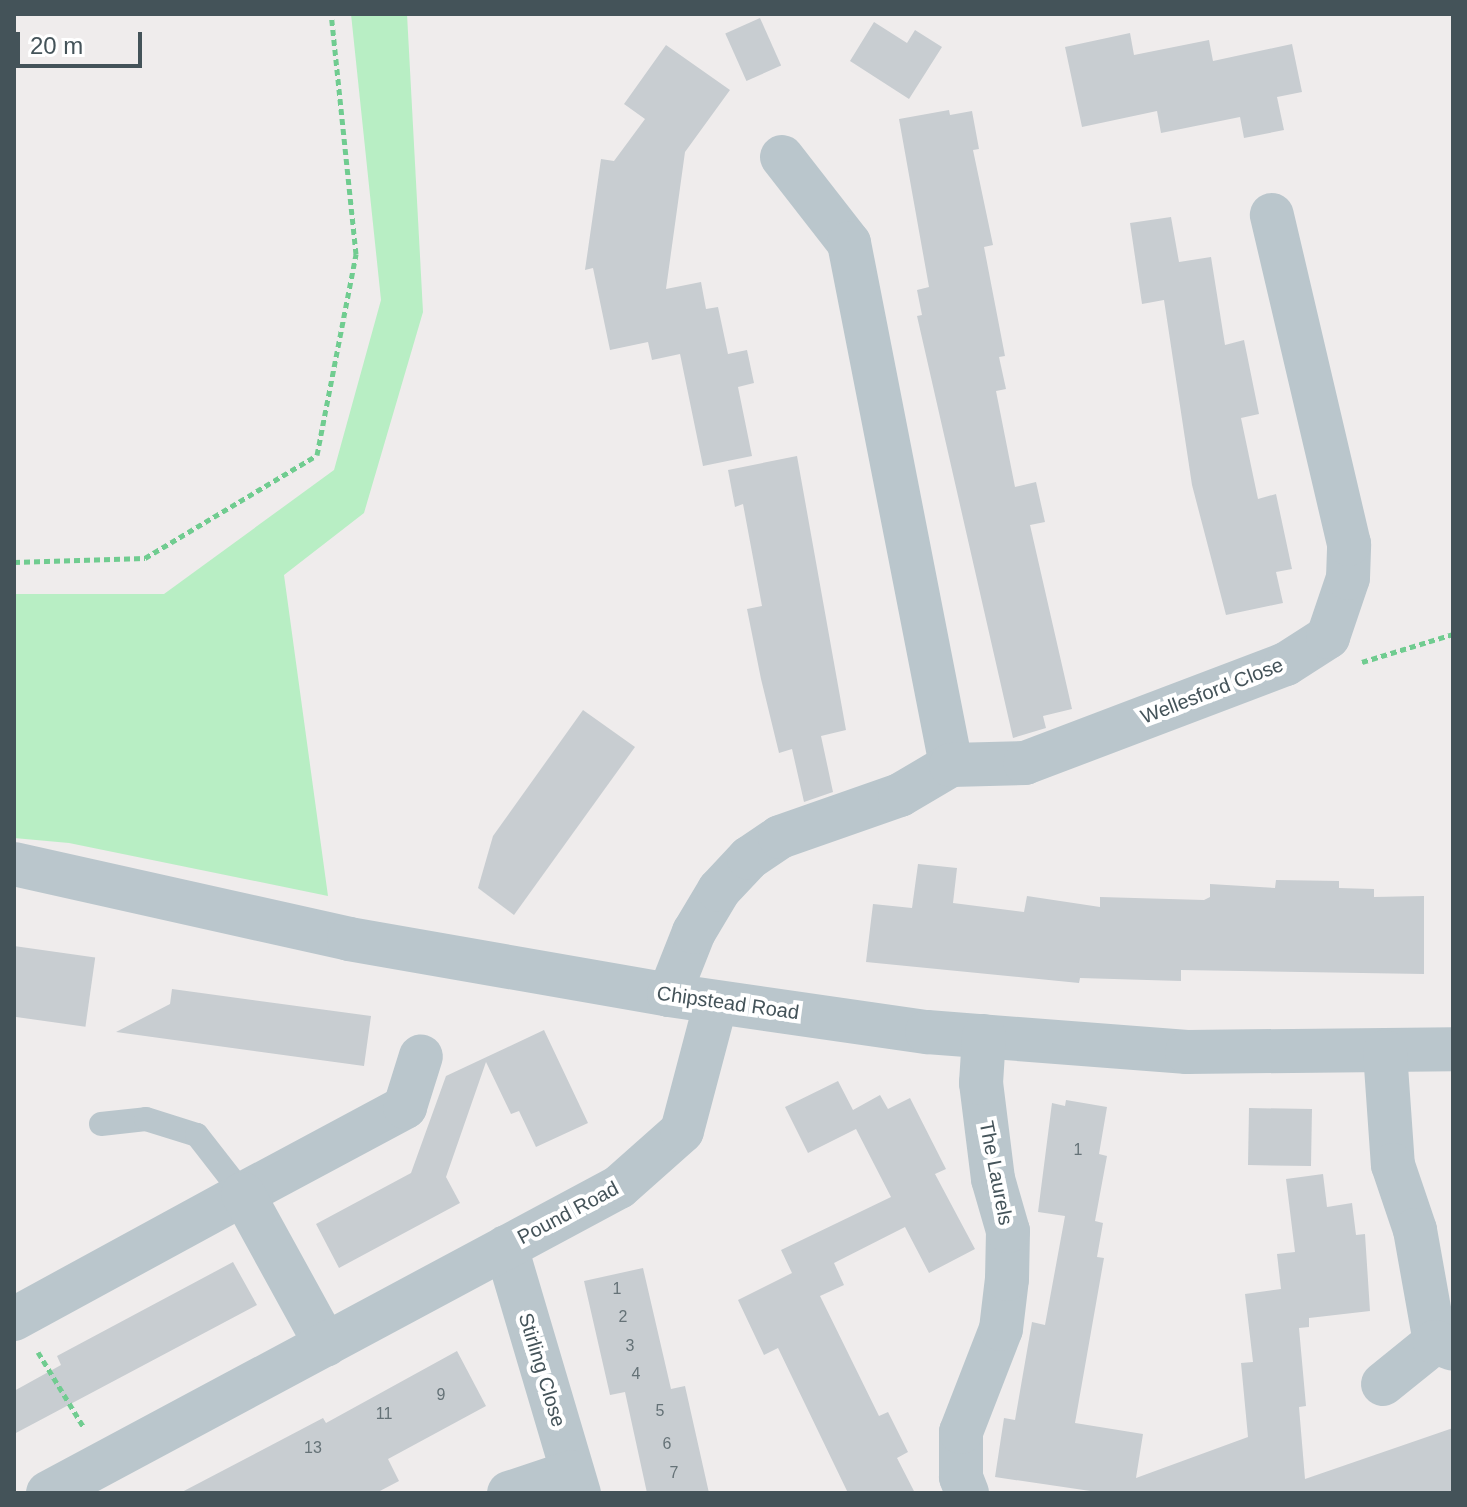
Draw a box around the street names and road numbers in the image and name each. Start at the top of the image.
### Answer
street label: Wellesford Close [1137,653,1287,729]
street label: Chipstead Road [655,981,801,1025]
street label: The Laurels [974,1119,1018,1227]
street label: Pound Road [513,1176,623,1250]
street label: Stirling Close [513,1310,571,1430]

